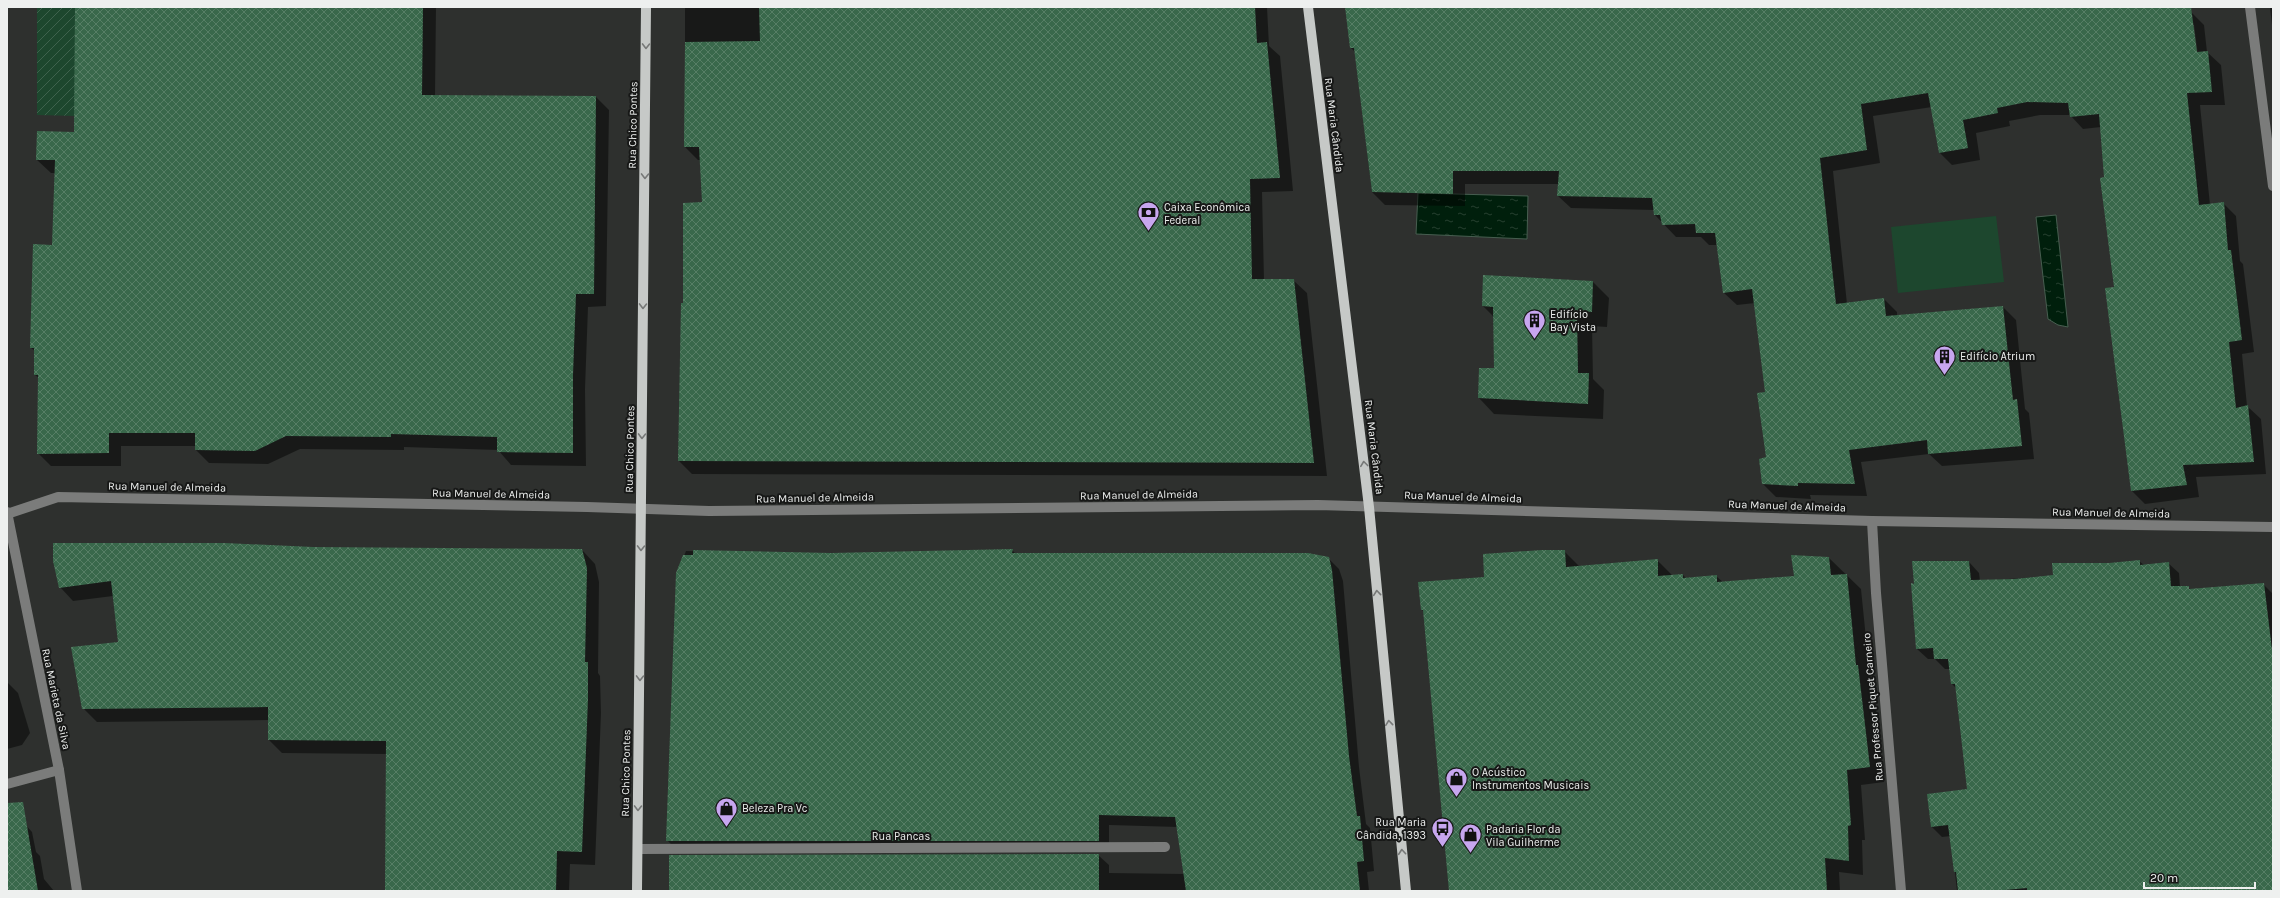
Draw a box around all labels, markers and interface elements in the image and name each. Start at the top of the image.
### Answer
one-way arrow [642,43,650,49]
street label: Rua Maria Cândida [1322,77,1346,173]
street label: Rua Chico Pontes [626,81,640,169]
one-way arrow [640,173,649,179]
bank icon: Caixa Econômica Federal [1136,200,1162,233]
place label: Caixa Econômica Federal [1164,201,1250,227]
one-way arrow [639,303,647,309]
building icon: Edifício Bay Vista [1522,307,1548,340]
place label: Edifício Bay Vista [1550,308,1596,334]
building icon: Edifício Atrium [1932,343,1958,376]
place label: Edifício Atrium [1960,350,2035,363]
street label: Rua Maria Cândida [1362,399,1386,495]
street label: Rua Chico Pontes [623,405,637,493]
one-way arrow [638,433,646,439]
one-way arrow [1359,461,1368,467]
street label: Rua Manuel de Almeida [108,479,226,495]
street label: Rua Manuel de Almeida [432,486,550,502]
street label: Rua Manuel de Almeida [1080,487,1198,503]
street label: Rua Manuel de Almeida [1404,488,1522,506]
street label: Rua Manuel de Almeida [756,490,874,506]
street label: Rua Manuel de Almeida [1728,497,1846,515]
street label: Rua Manuel de Almeida [2052,505,2170,521]
one-way arrow [637,545,645,551]
one-way arrow [1372,590,1381,596]
street label: Rua Professor Piquet Carneiro [1860,632,1886,782]
street label: Rua Marieta da Silva [39,647,73,751]
one-way arrow [635,675,644,681]
one-way arrow [1385,720,1394,726]
street label: Rua Chico Pontes [619,729,633,817]
shop icon: O Acústico Instrumentos Musicais [1443,765,1469,798]
place label: O Acústico Instrumentos Musicais [1472,766,1589,792]
shop icon: Beleza Pra Vc [713,795,739,828]
place label: Beleza Pra Vc [742,802,808,815]
one-way arrow [634,805,642,811]
bus stop icon: Rua Maria Cândida, 1393 [1429,815,1455,848]
place label: Rua Maria Cândida, 1393 [1356,816,1426,842]
shop icon: Padaria Flor da Vila Guilherme [1458,822,1484,855]
place label: Padaria Flor da Vila Guilherme [1486,823,1561,849]
street label: Rua Pancas [872,830,930,843]
one-way arrow [1398,849,1407,855]
scale bar [2144,864,2255,890]
text: 20 m [2150,871,2178,885]

